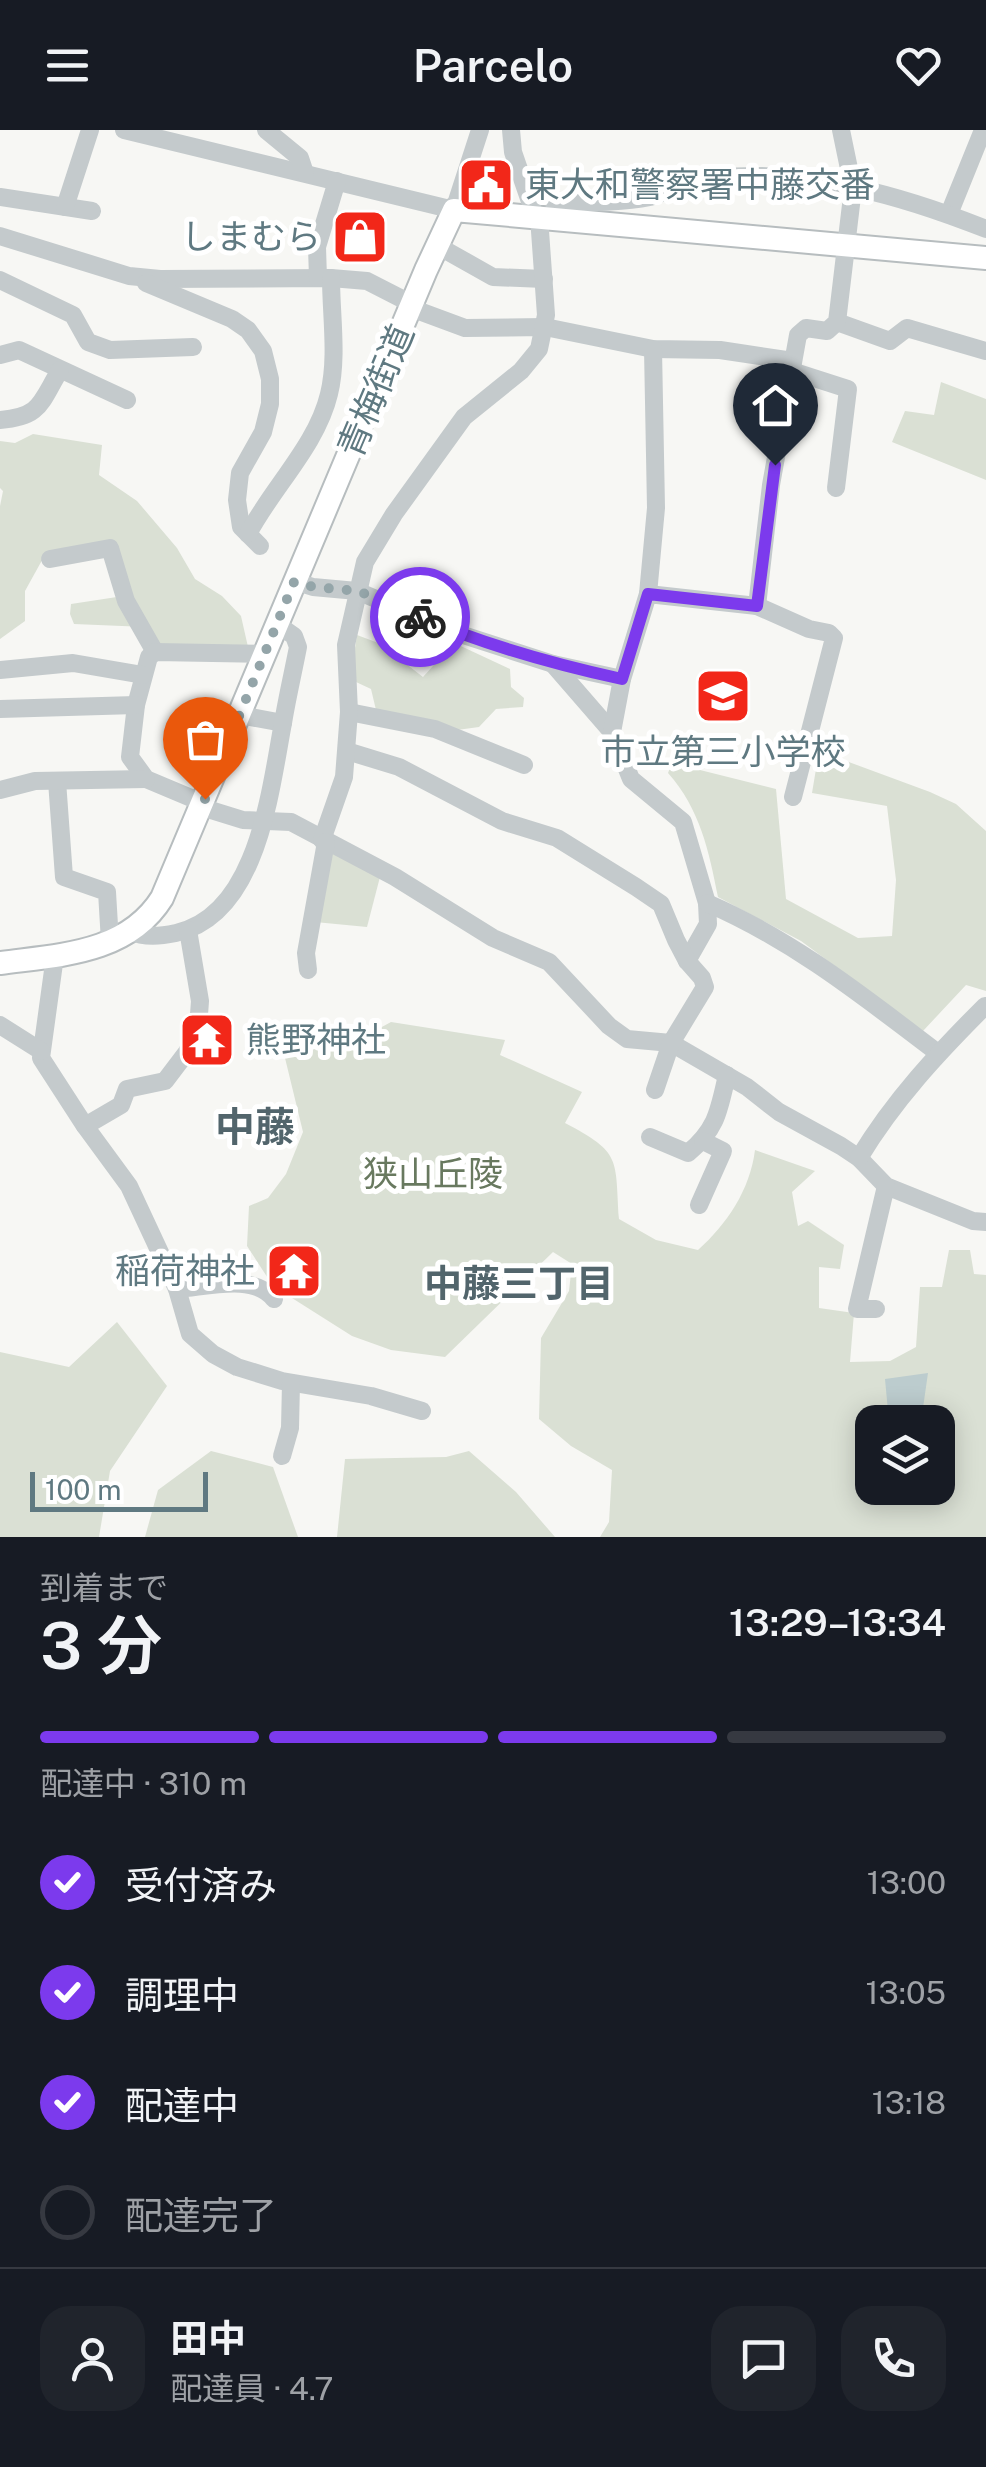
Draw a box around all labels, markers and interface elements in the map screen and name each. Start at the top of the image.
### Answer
icon: menu [40,38,95,93]
icon: heart [891,38,946,93]
text: Parcelo [413,39,573,92]
public building icon: 東大和警察署中藤交番 [456,155,516,215]
place label: 東大和警察署中藤交番 [525,164,875,205]
shop icon: しまむら [330,207,390,267]
place label: しまむら [181,216,321,257]
street label: 青梅街道 [329,318,422,463]
pin [733,363,818,466]
icon: home [748,378,803,433]
courier [370,567,470,667]
icon: bike [393,590,448,645]
school or university icon: 市立第三小学校 [693,666,753,726]
pin [163,697,248,800]
icon: bag [178,712,233,767]
place label: 市立第三小学校 [600,731,846,772]
temple icon: 熊野神社 [177,1010,237,1070]
place label: 熊野神社 [246,1019,386,1060]
district label: 中藤 [215,1103,295,1150]
park label: 狭山丘陵 [363,1153,503,1194]
temple icon: 稲荷神社 [264,1241,324,1301]
place label: 稲荷神社 [115,1250,255,1291]
district label: 中藤三丁目 [424,1261,614,1306]
map controls [855,1405,955,1505]
button: layers [855,1405,955,1505]
scale bar [30,1467,208,1512]
text: 100 m [45,1473,122,1506]
text: 到着まで [40,1569,168,1606]
text: 13:29–13:34 [729,1600,946,1645]
text: 3 分 [40,1607,162,1684]
text: 配達中 · 310 m [40,1765,247,1802]
icon: check [40,1855,95,1910]
text: 受付済み [125,1863,277,1908]
text: 13:00 [867,1864,946,1901]
icon: check [40,1965,95,2020]
text: 調理中 [125,1973,239,2018]
text: 13:05 [866,1974,946,2011]
icon: check [40,2075,95,2130]
text: 配達中 [125,2083,239,2128]
text: 13:18 [872,2084,946,2121]
text: 配達完了 [125,2193,277,2238]
button: person [40,2306,145,2411]
button: chat [711,2306,816,2411]
button: phone [841,2306,946,2411]
text: 田中 [170,2316,246,2361]
text: 配達員 · 4.7 [170,2370,334,2407]

